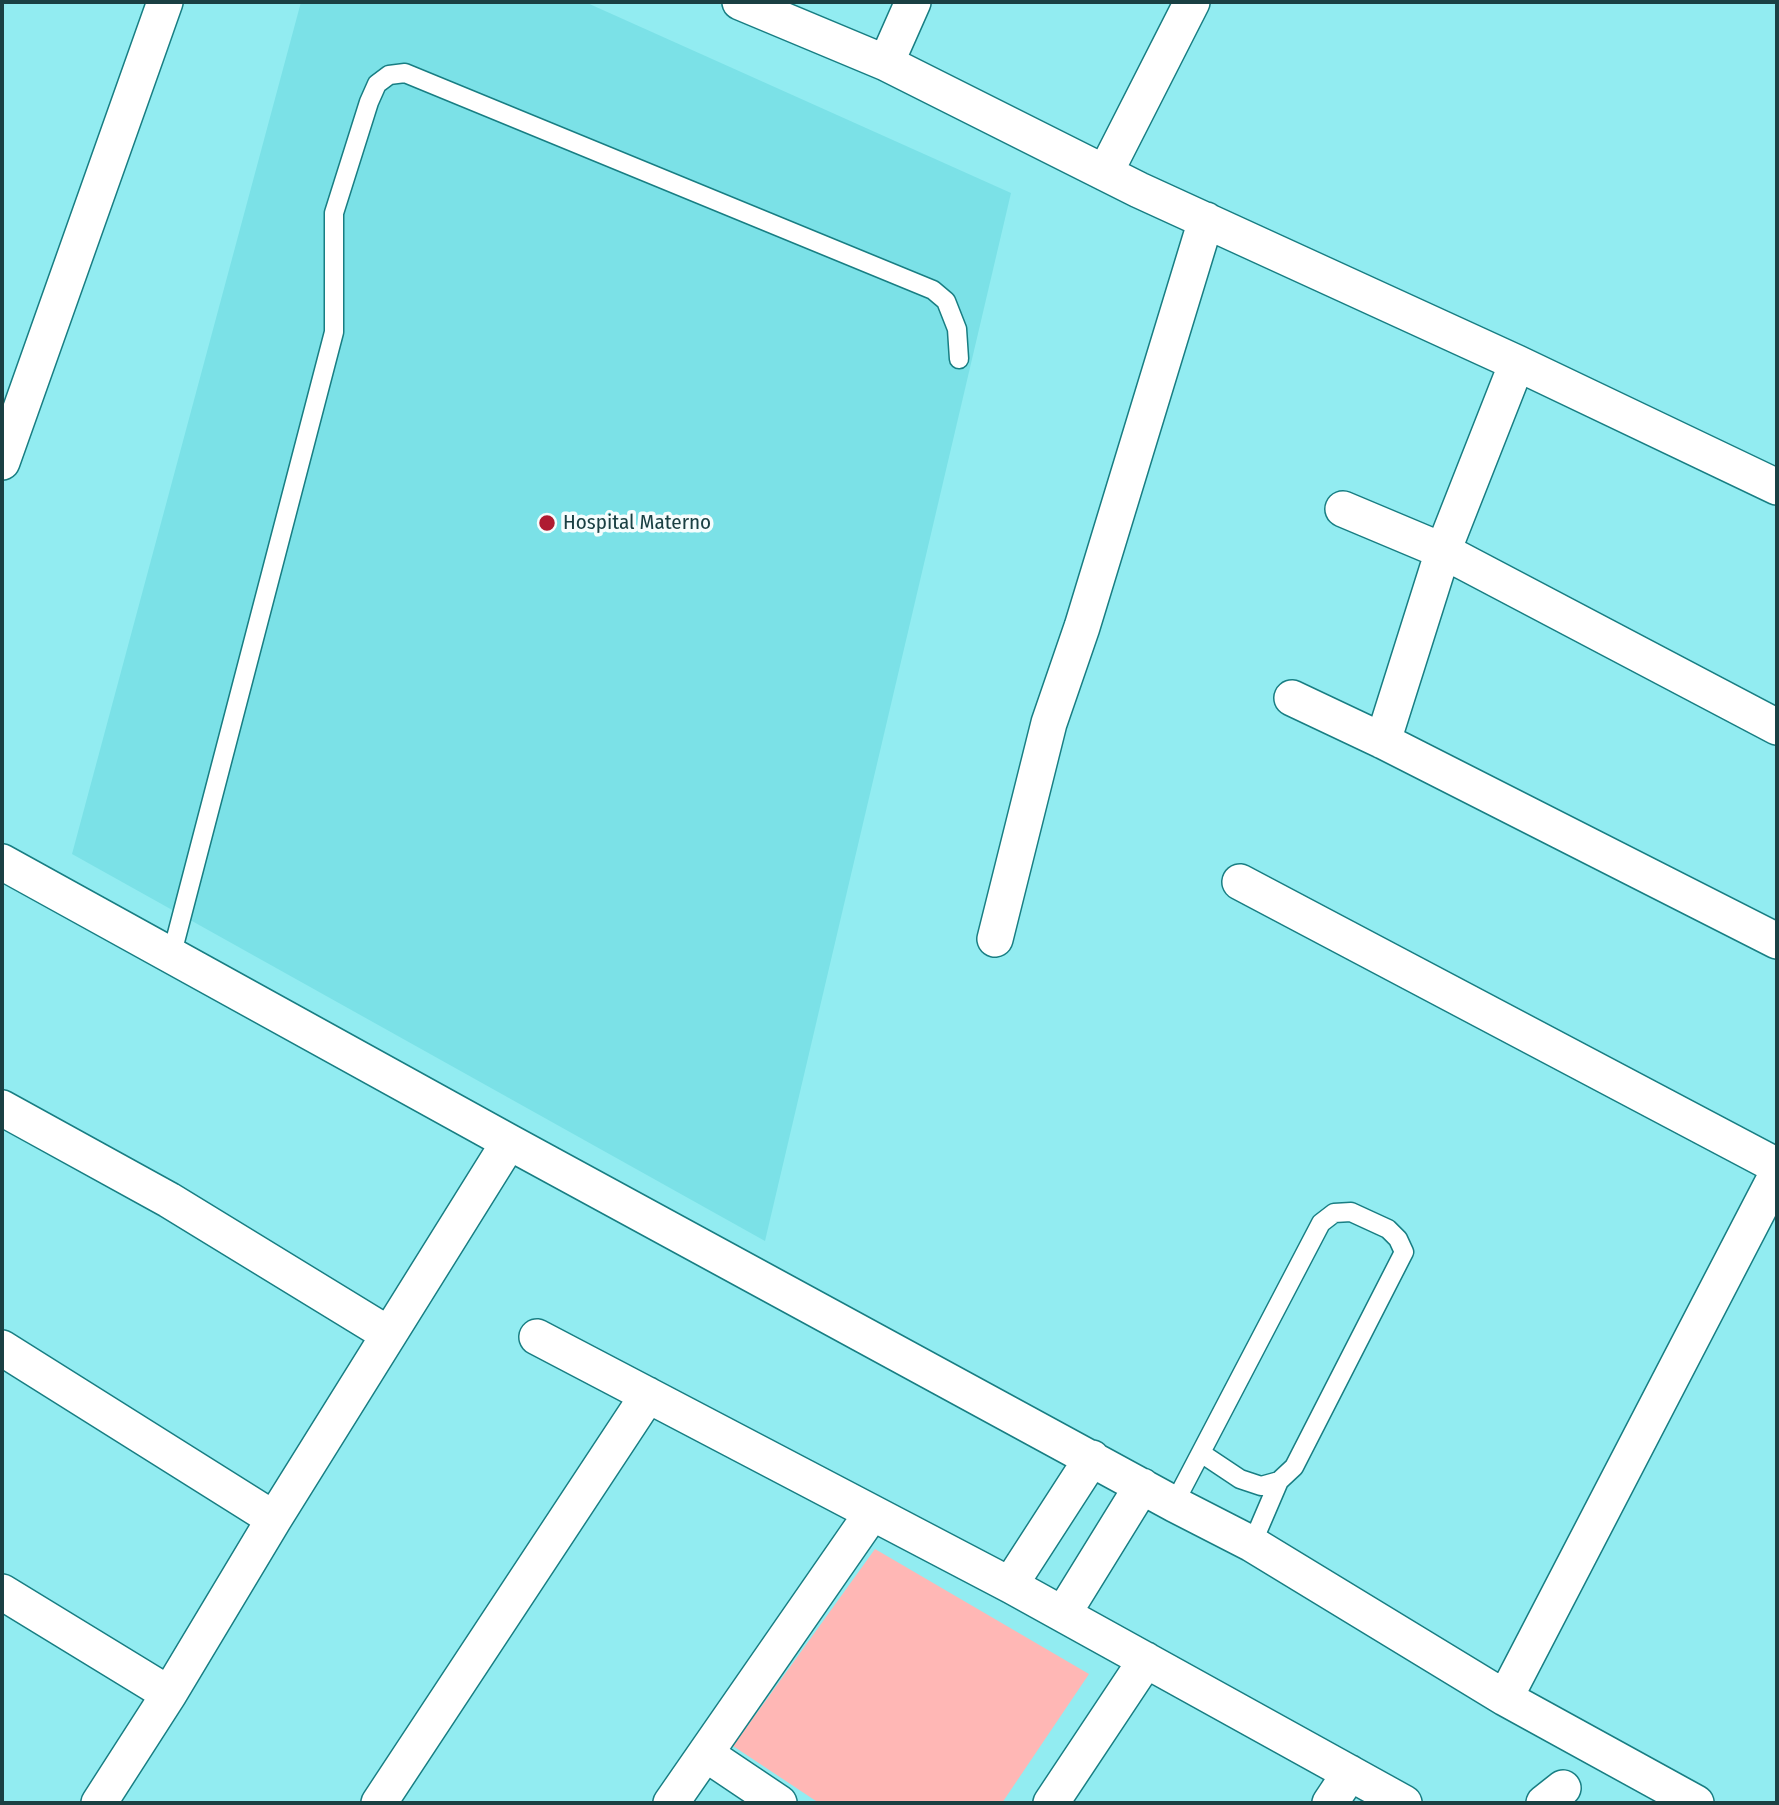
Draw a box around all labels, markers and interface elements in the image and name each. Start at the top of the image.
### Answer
place label: Hospital Materno [563,510,711,536]
marker: Hospital Materno [537,513,557,533]

